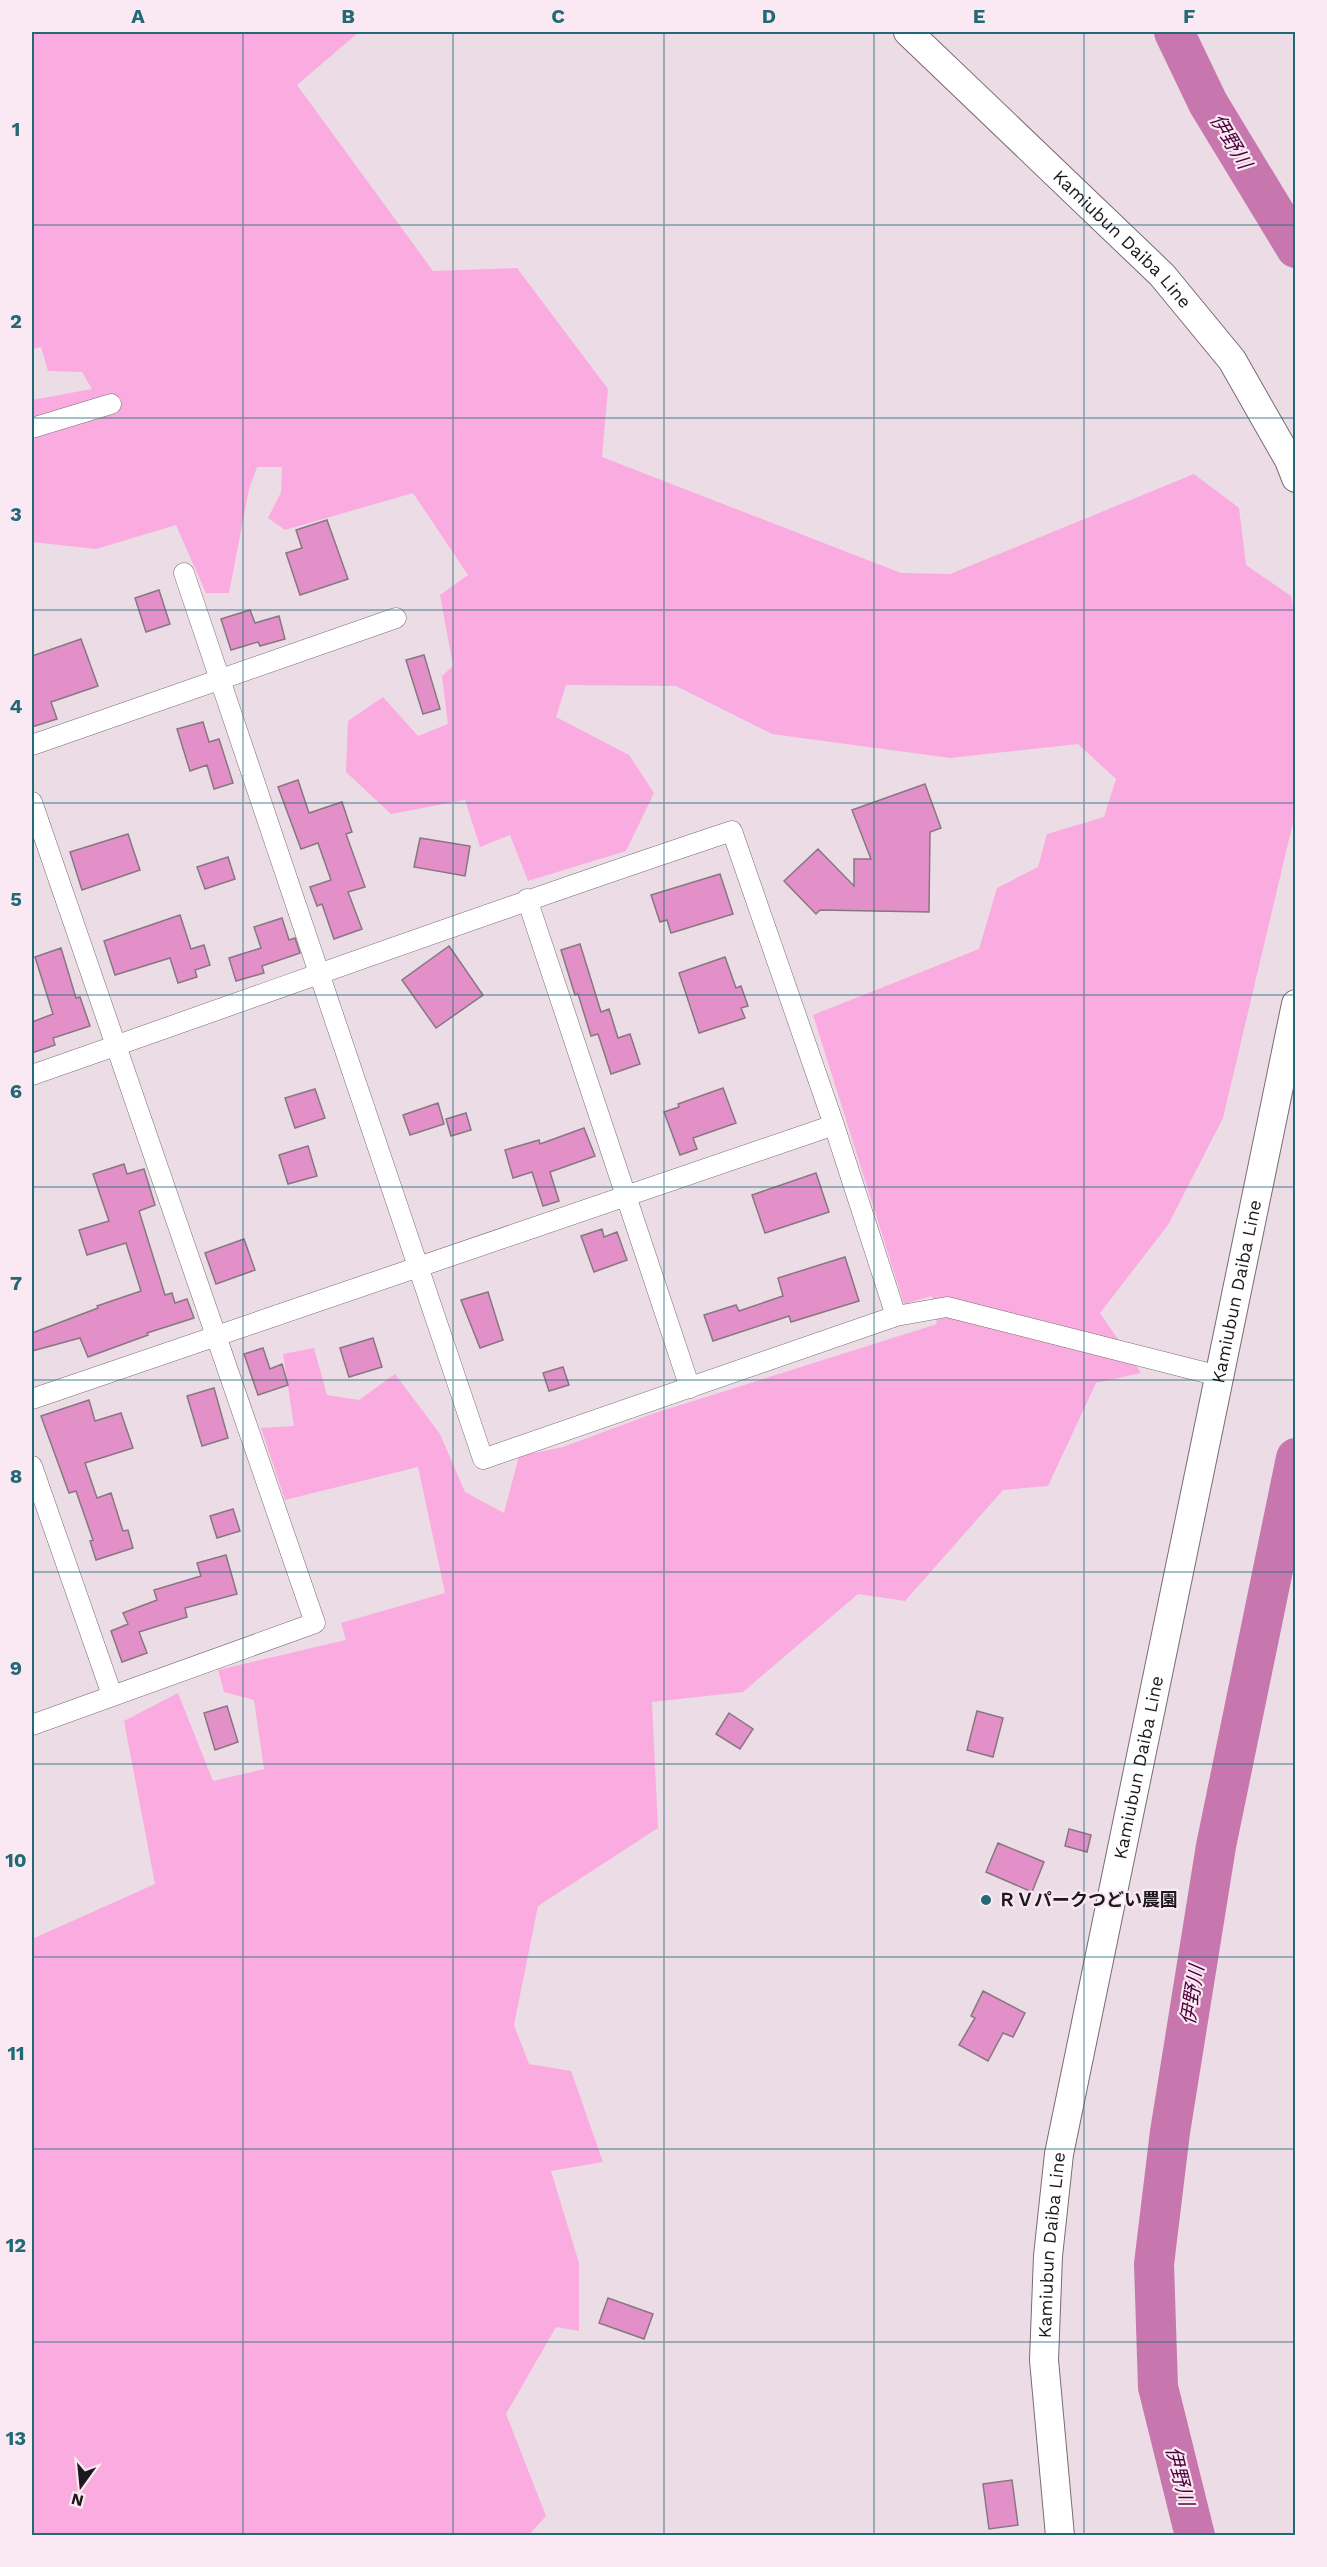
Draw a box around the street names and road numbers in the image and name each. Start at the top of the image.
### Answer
street label: Kamiubun Daiba Line [1049,165,1196,312]
street label: Kamiubun Daiba Line [1207,1198,1265,1385]
street label: Kamiubun Daiba Line [1109,1674,1167,1861]
street label: Kamiubun Daiba Line [1034,2151,1069,2339]

